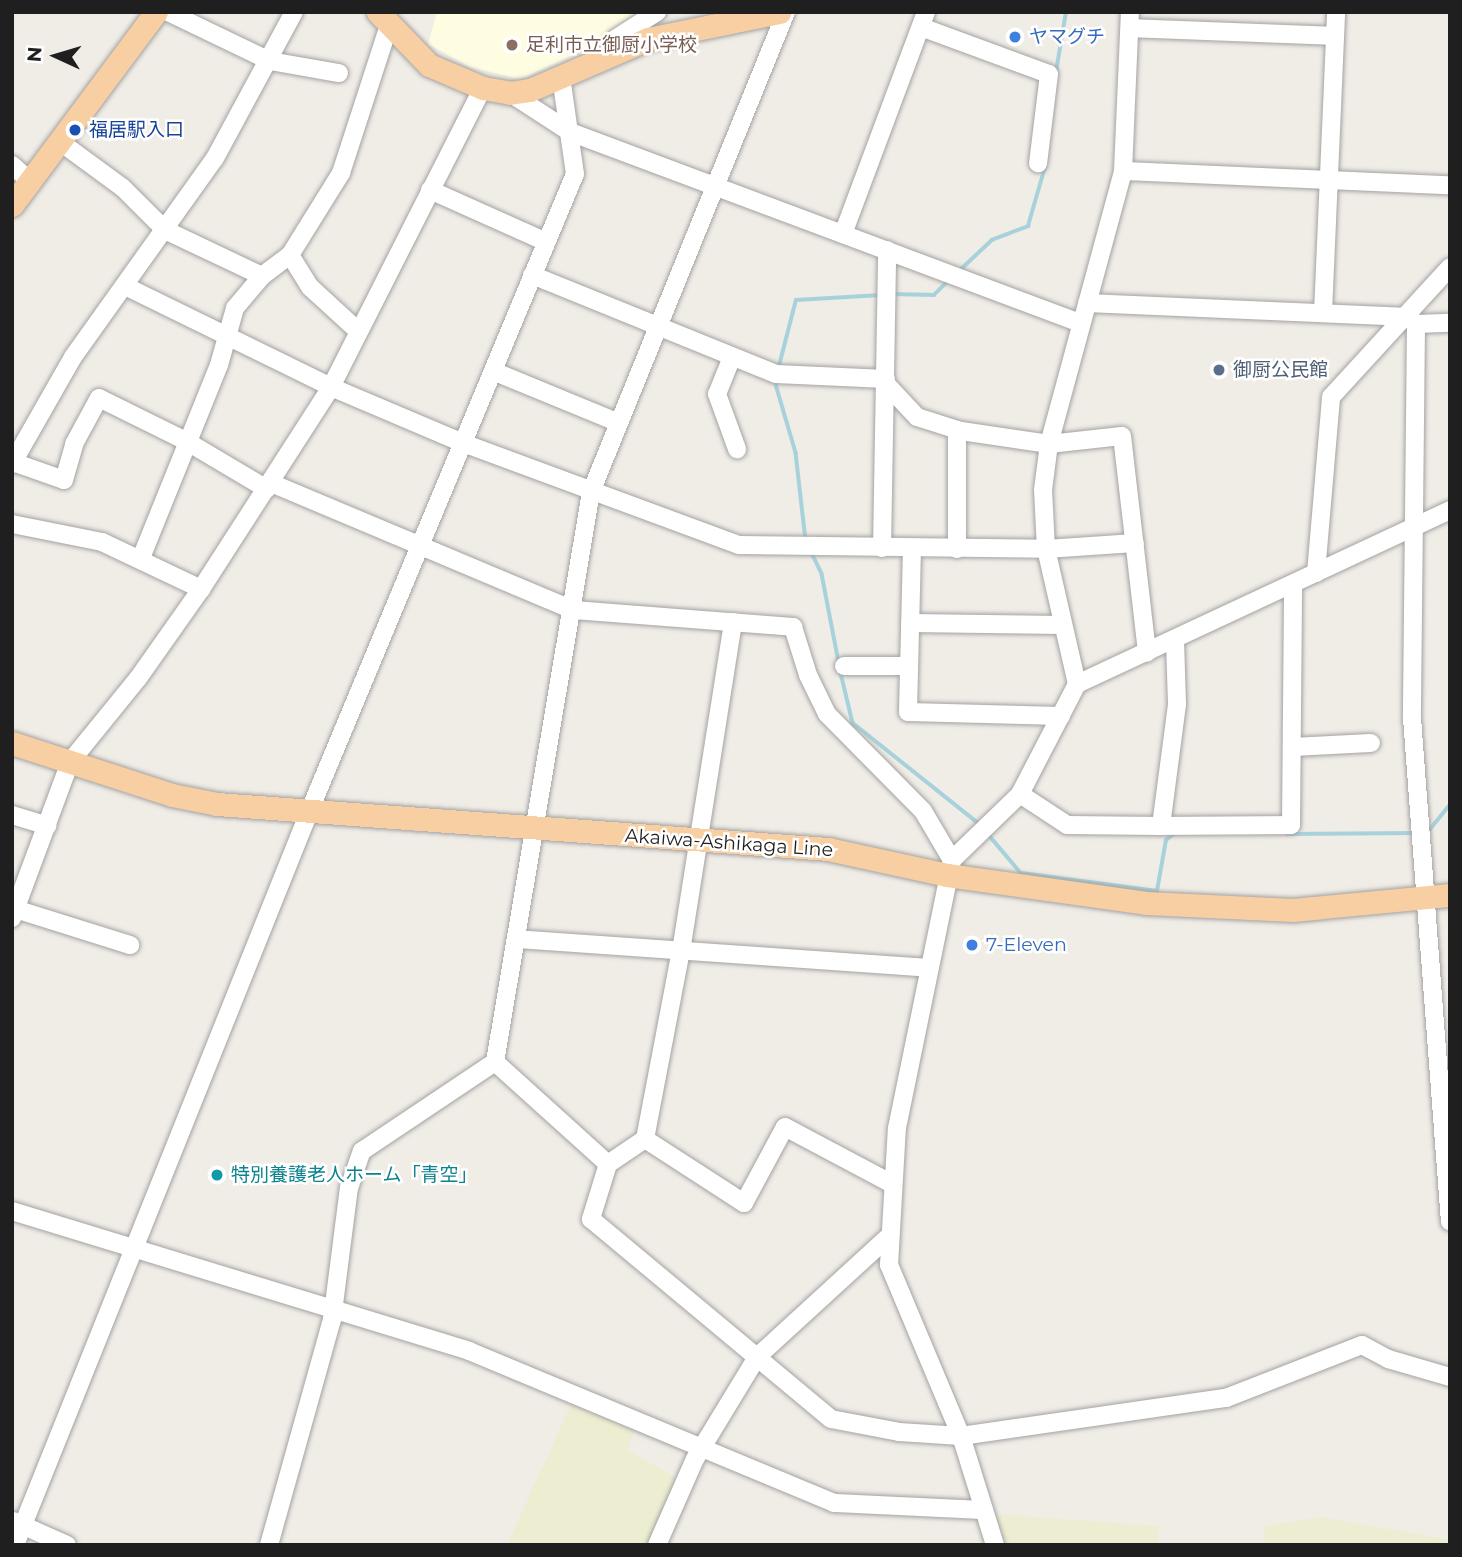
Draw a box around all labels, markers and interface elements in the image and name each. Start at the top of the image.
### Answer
north arrow [21,21,91,91]
place label: ヤマグチ [1029,26,1105,48]
marker: ヤマグチ [1007,29,1023,45]
place label: 足利市立御厨小学校 [526,34,697,56]
marker: 足利市立御厨小学校 [504,37,520,53]
text: N [23,46,47,63]
place label: 福居駅入口 [89,119,184,141]
marker: 福居駅入口 [67,122,83,138]
place label: 御厨公民館 [1233,359,1328,381]
marker: 御厨公民館 [1211,362,1227,378]
street label: Akaiwa-Ashikaga Line [624,824,834,862]
place label: 7-Eleven [986,934,1067,956]
marker: 7-Eleven [964,937,980,953]
place label: 特別養護老人ホーム「青空」 [231,1164,478,1186]
marker: 特別養護老人ホーム「青空」 [209,1167,225,1183]

